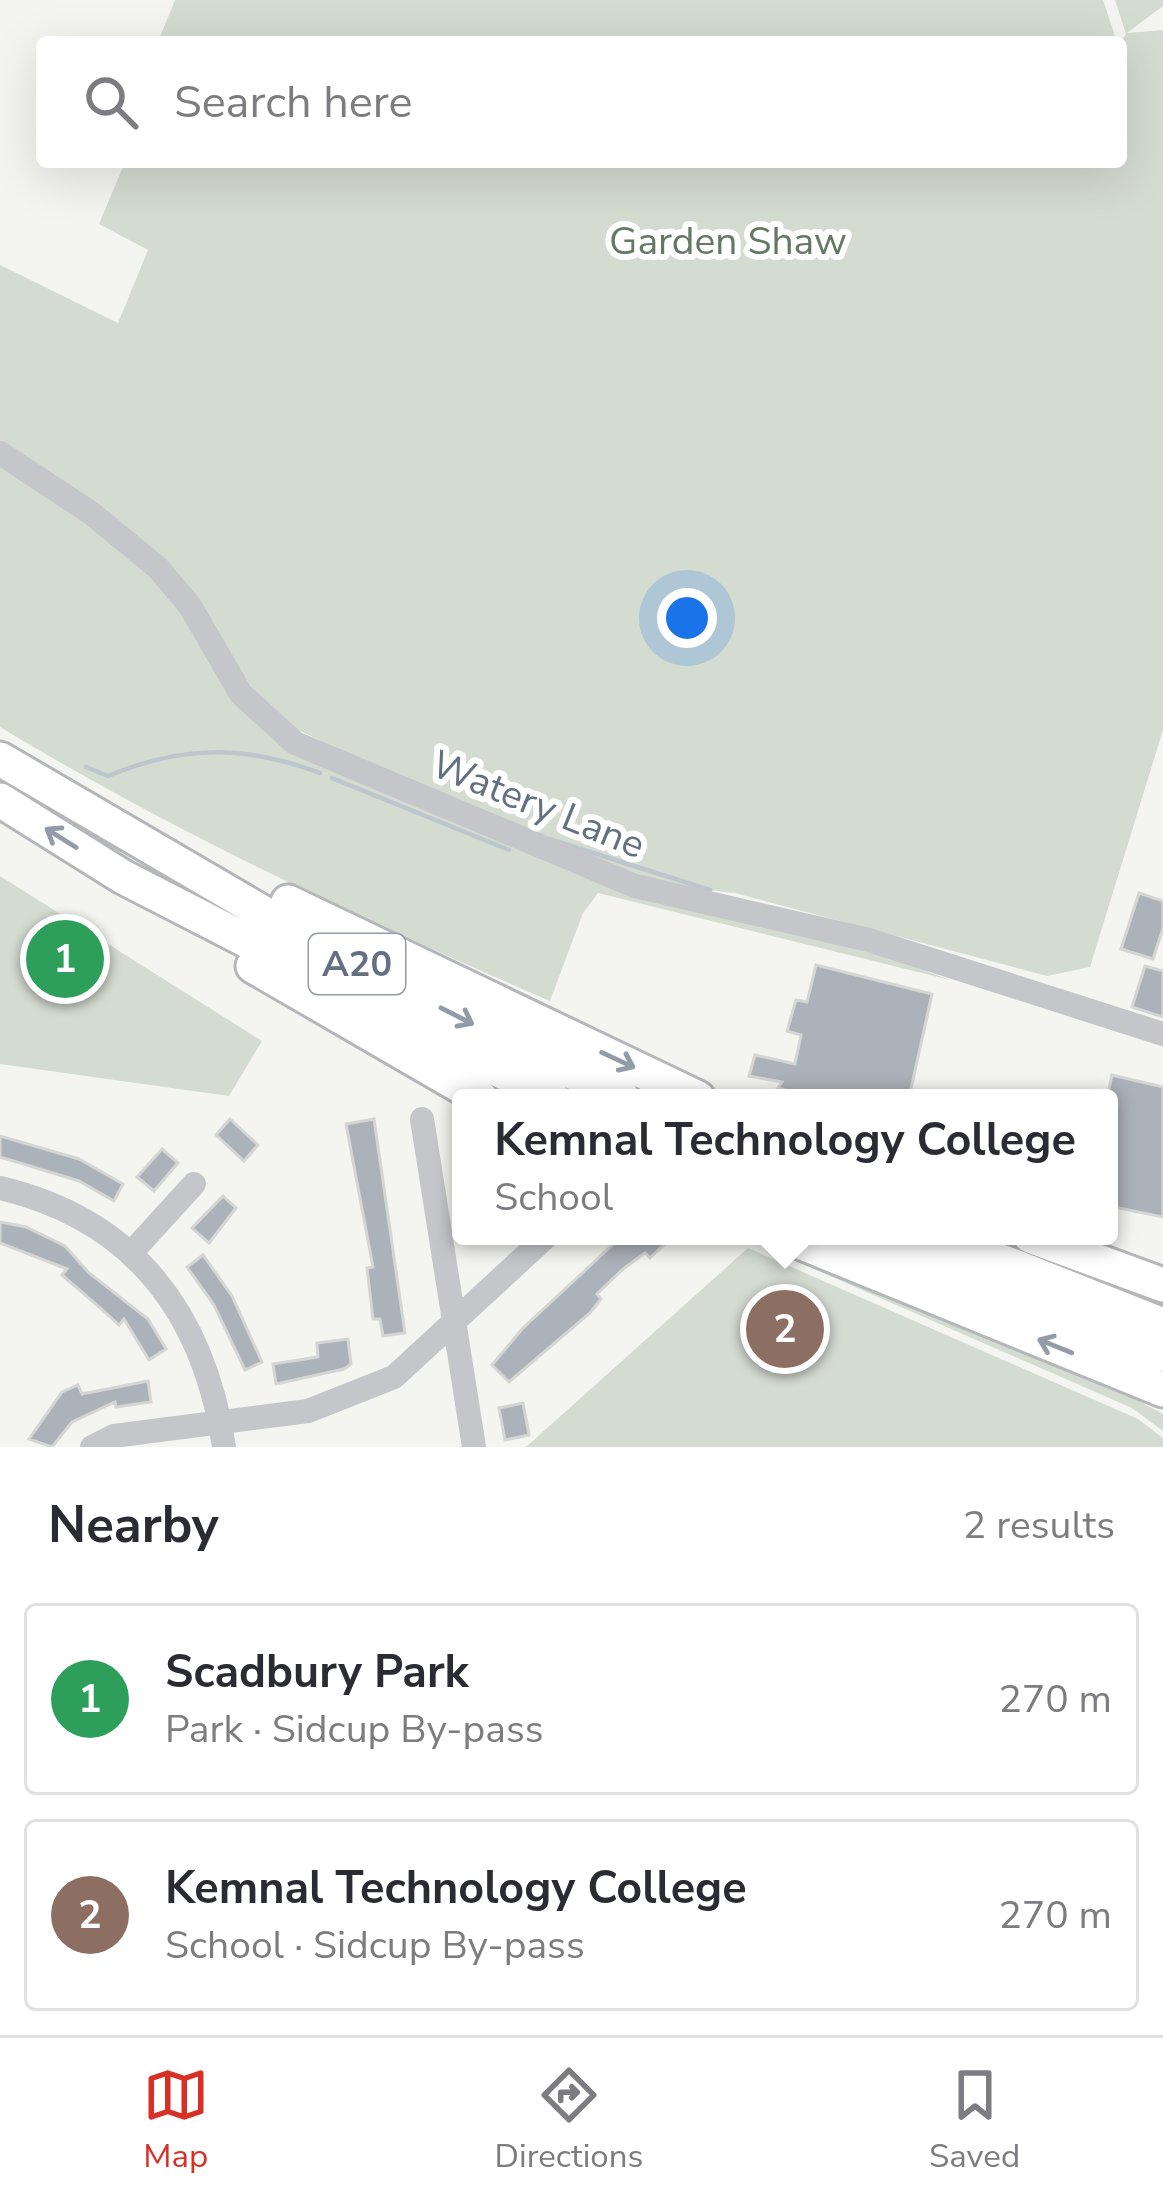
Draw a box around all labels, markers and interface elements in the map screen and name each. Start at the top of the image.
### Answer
search box [36,36,1127,168]
icon: search [78,69,144,135]
text: Search here [174,72,413,133]
park label: Garden Shaw [609,215,847,268]
your location [657,588,717,648]
street label: Watery Lane [424,738,652,872]
one-way arrow [45,826,79,851]
pin: 1 [26,914,104,1004]
road number: A20 [309,934,405,994]
one-way arrow [439,1006,475,1029]
one-way arrow [599,1050,635,1072]
popup [452,1089,1118,1245]
text: Kemnal Technology College [494,1110,1076,1171]
text: School [494,1171,613,1224]
pin: 2 [746,1284,824,1374]
one-way arrow [1037,1334,1074,1355]
text: Nearby [48,1490,219,1560]
text: 2 results [963,1499,1115,1552]
text: Scadbury Park [165,1642,469,1703]
text: 1 [78,1673,102,1726]
text: 270 m [998,1673,1112,1726]
text: Park · Sidcup By-pass [165,1703,543,1756]
text: Kemnal Technology College [165,1858,747,1919]
text: 2 [78,1889,102,1942]
text: 270 m [998,1889,1112,1942]
text: School · Sidcup By-pass [165,1919,585,1972]
tab: Map [143,2062,209,2179]
tab: Directions [495,2062,643,2179]
tab: Saved [929,2062,1020,2179]

